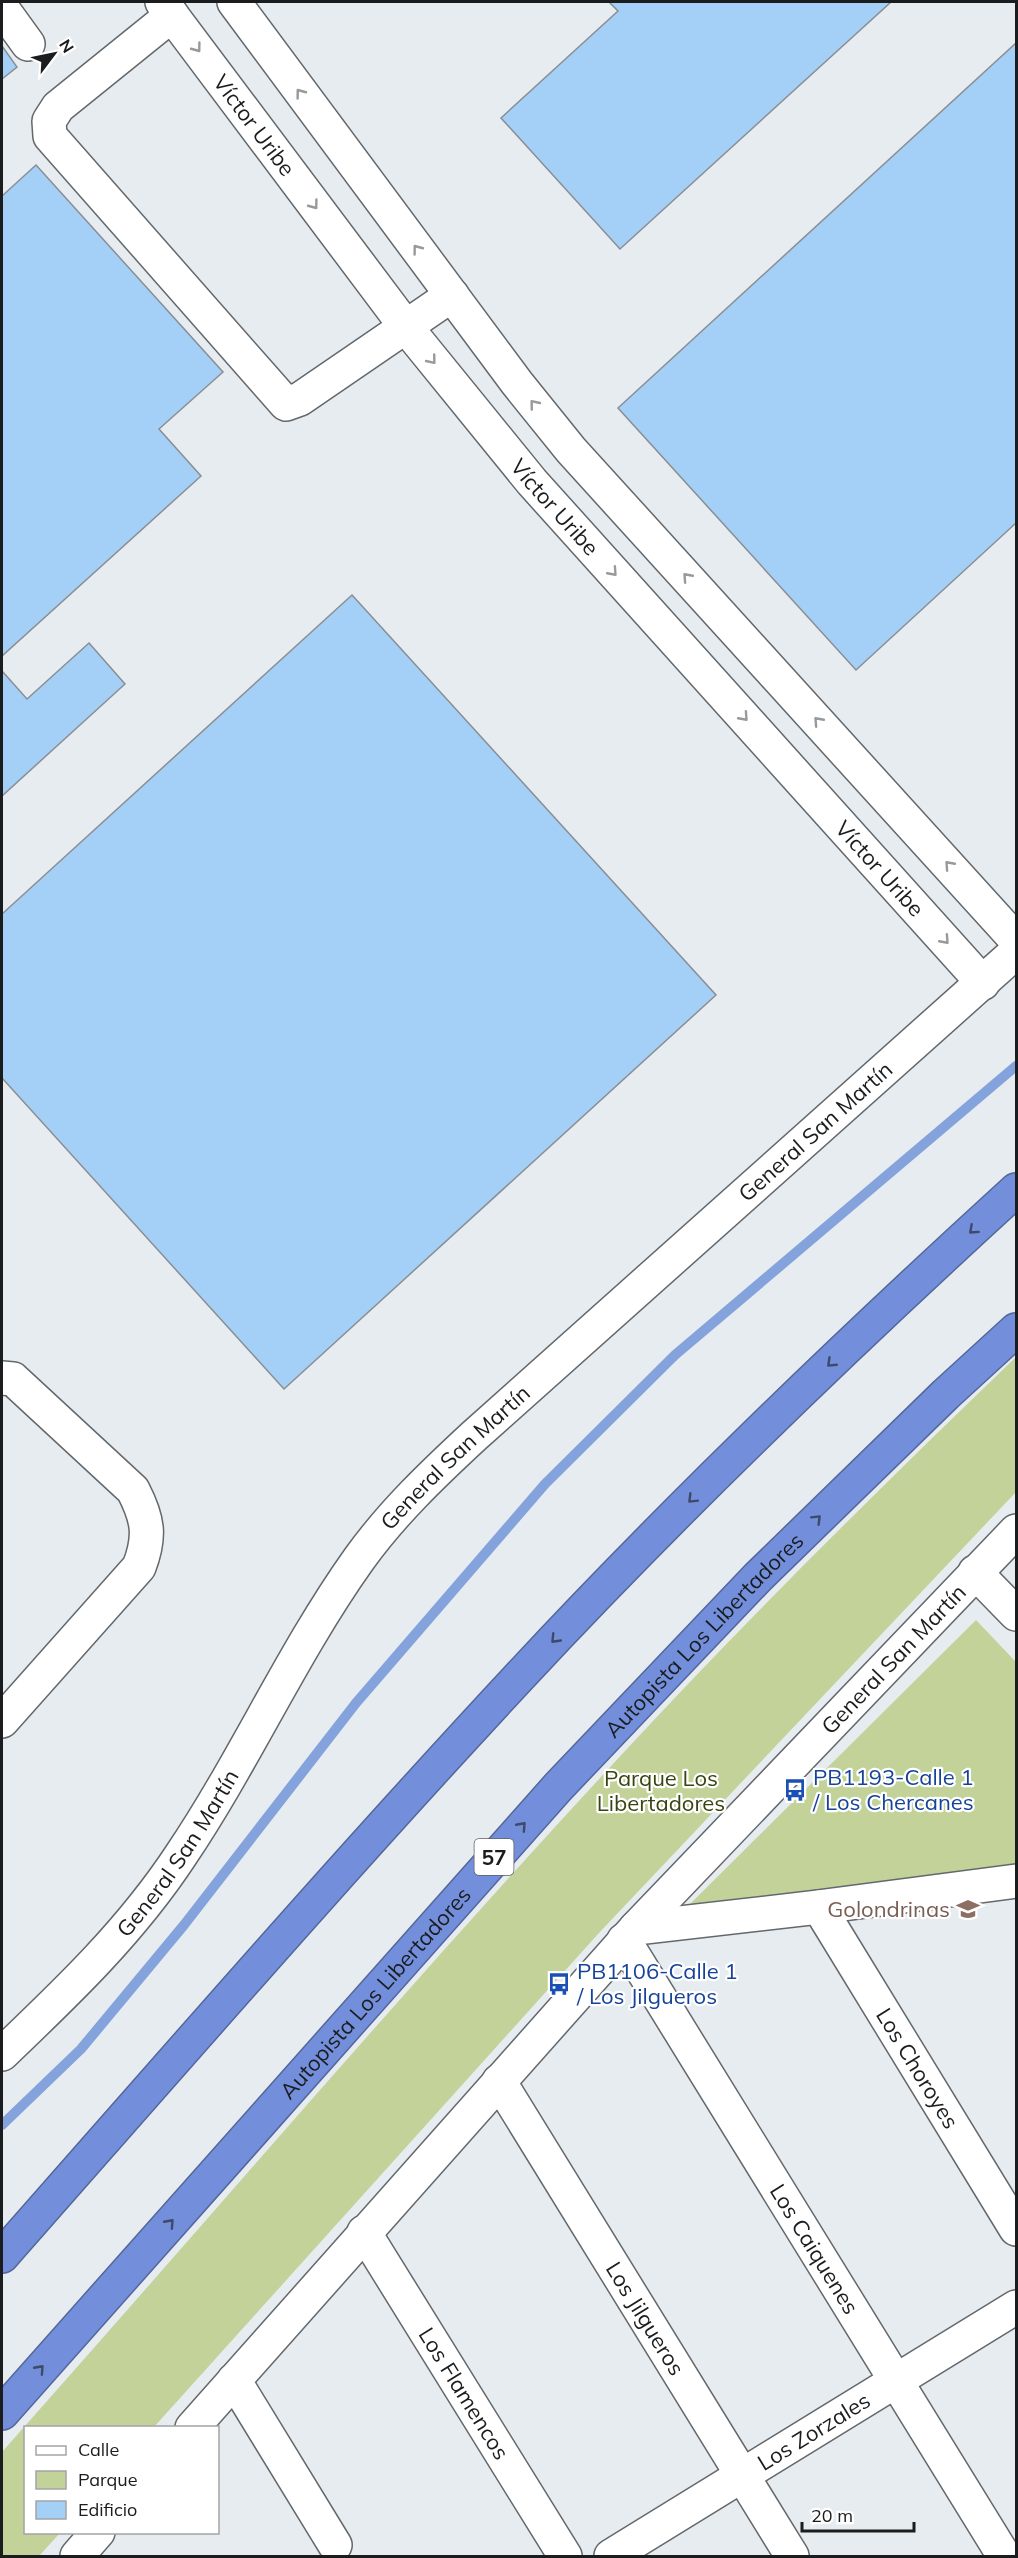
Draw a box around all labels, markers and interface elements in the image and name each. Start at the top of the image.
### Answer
north arrow [24,24,84,84]
text: N [55,36,78,56]
one-way arrow [190,42,201,53]
street label: Víctor Uribe [207,69,302,182]
one-way arrow [296,88,307,99]
one-way arrow [307,198,318,209]
one-way arrow [413,244,424,255]
one-way arrow [424,353,435,364]
one-way arrow [531,400,542,411]
street label: Víctor Uribe [505,453,605,561]
one-way arrow [606,566,617,576]
one-way arrow [683,573,694,584]
one-way arrow [737,710,748,721]
one-way arrow [814,717,825,728]
street label: Víctor Uribe [829,814,930,922]
one-way arrow [945,862,956,872]
one-way arrow [938,933,949,944]
street label: General San Martín [732,1055,898,1207]
one-way arrow [969,1223,980,1234]
one-way arrow [827,1356,837,1367]
street label: General San Martín [374,1379,536,1535]
one-way arrow [688,1492,699,1503]
one-way arrow [809,1515,820,1526]
street label: Autopista Los Libertadores [599,1527,809,1743]
street label: General San Martín [815,1578,972,1740]
one-way arrow [552,1632,563,1643]
place label: PB1193-Calle 1 / Los Chercanes [812,1763,974,1816]
street label: General San Martín [110,1764,245,1943]
park label: Parque Los Libertadores [597,1764,725,1817]
bus stop icon: PB1193-Calle 1 / Los Chercanes [782,1777,808,1803]
one-way arrow [515,1823,526,1833]
road number: 57 [474,1839,514,1875]
street label: Autopista Los Libertadores [274,1881,477,2105]
place label: Golondrinas [827,1895,950,1923]
school or university icon: Golondrinas [955,1896,981,1922]
place label: PB1106-Calle 1 / Los Jilgueros [576,1957,738,2010]
bus stop icon: PB1106-Calle 1 / Los Jilgueros [546,1971,572,1997]
street label: Los Choroyes [870,2003,965,2134]
street label: Los Caiquenes [764,2179,865,2319]
one-way arrow [163,2219,174,2230]
street label: Los Jilgueros [600,2257,691,2380]
street label: Los Flamencos [413,2322,516,2465]
one-way arrow [33,2365,44,2376]
street label: Los Zorzales [752,2386,875,2477]
legend [24,2426,219,2534]
text: Calle [78,2438,119,2461]
text: Parque [78,2468,137,2491]
scale bar [802,2495,914,2533]
text: Edificio [78,2498,137,2521]
text: 20 m [811,2504,853,2527]

